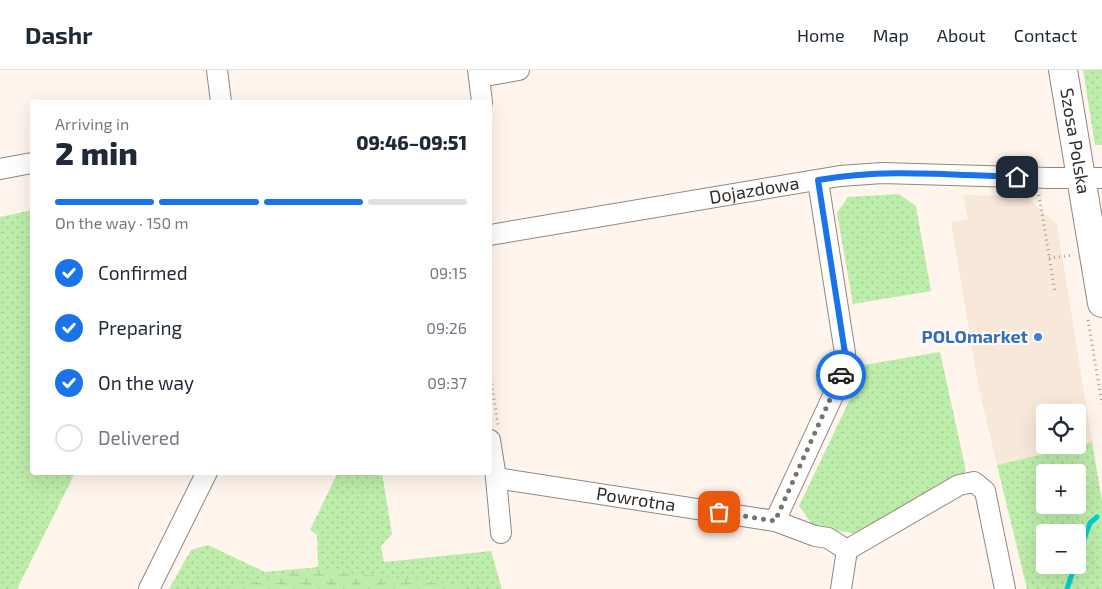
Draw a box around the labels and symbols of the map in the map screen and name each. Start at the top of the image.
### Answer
street label: Szosa Polska [1056,86,1096,195]
pin [996,156,1038,198]
street label: Dojazdowa [707,171,801,208]
place label: POLOmarket [922,325,1029,347]
marker: POLOmarket [1032,331,1044,343]
courier [816,350,866,400]
street label: Powrotna [595,482,677,516]
pin [698,491,740,533]

